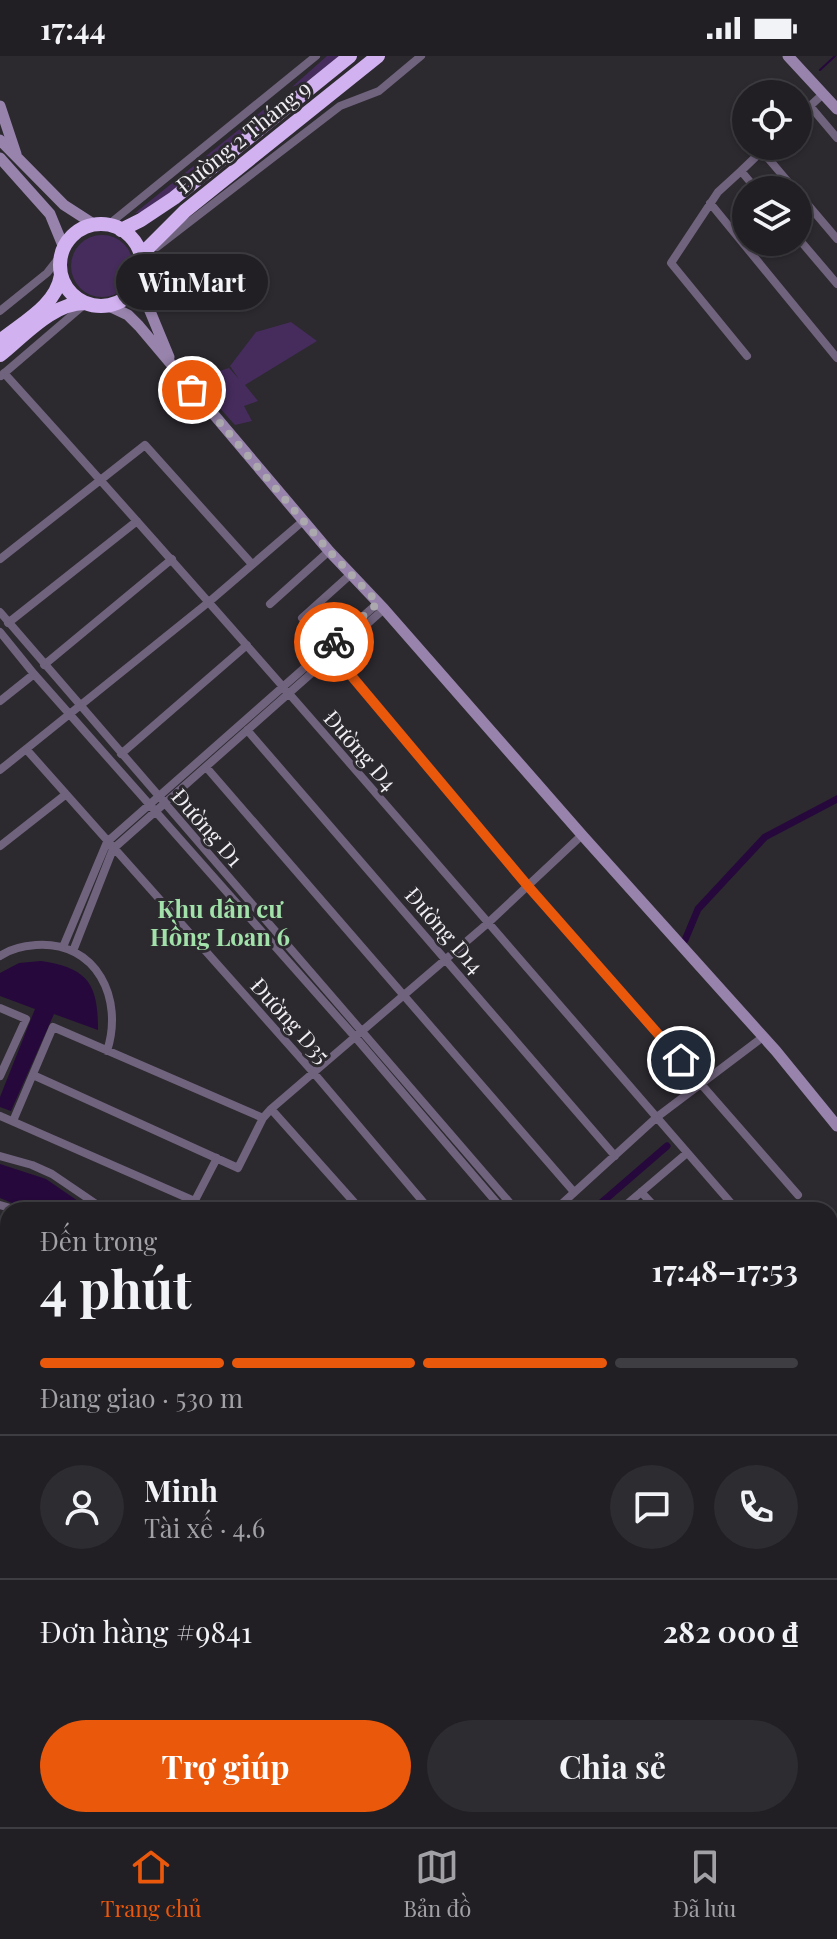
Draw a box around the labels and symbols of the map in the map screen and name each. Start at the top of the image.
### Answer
street label: Đường 2 Tháng 9 [169,72,317,200]
callout: WinMart [116,254,268,310]
pin [158,356,226,424]
courier [294,602,374,682]
street label: Đường D4 [318,703,404,797]
street label: Đường D1 [166,781,250,873]
street label: Đường D14 [399,880,491,980]
district label: Khu dân cư Hồng Loan 6 [150,892,290,952]
street label: Đường D35 [244,971,338,1069]
pin [647,1026,715,1094]

